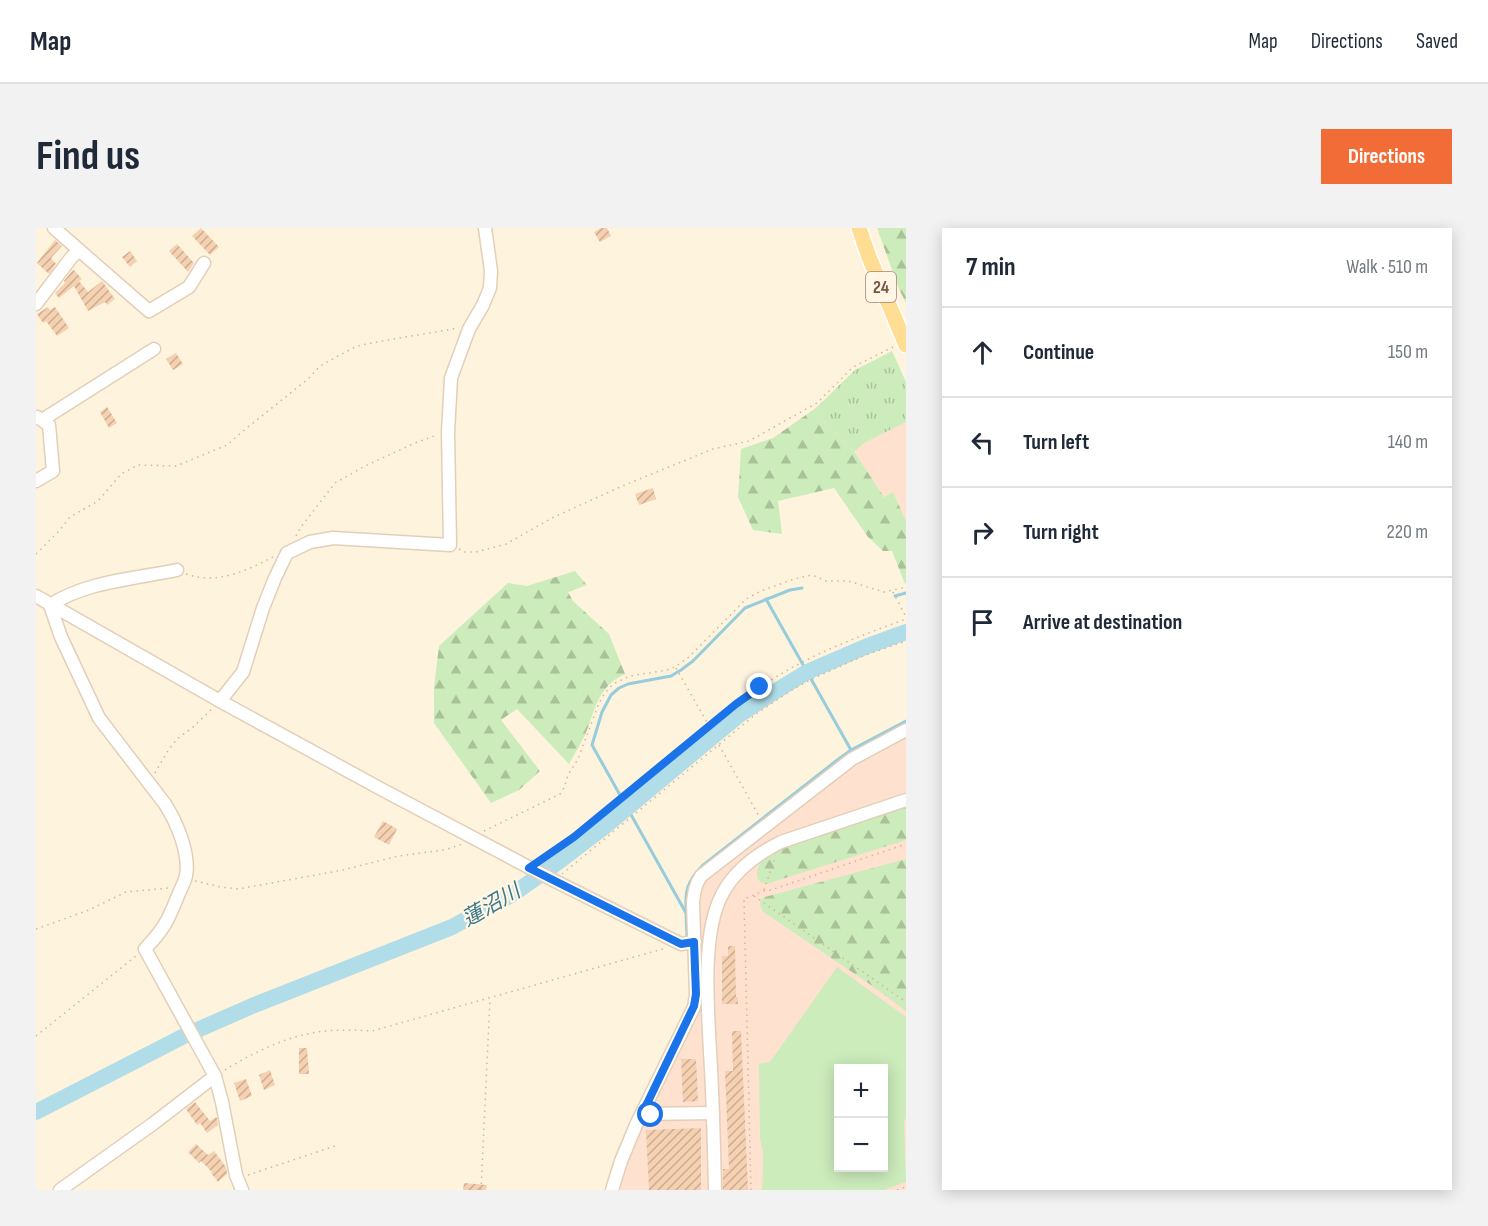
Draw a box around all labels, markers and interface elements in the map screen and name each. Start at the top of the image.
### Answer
text: Map [30,25,71,58]
text: Map [1248,29,1278,54]
text: Directions [1311,29,1383,54]
text: Saved [1416,29,1458,54]
button: Directions [1321,129,1452,184]
text: Find us [36,131,140,182]
text: 7 min [966,252,1015,283]
text: Walk · 510 m [1346,255,1428,279]
road number: 24 [866,272,896,302]
icon: ahead [966,336,999,369]
text: Continue [1023,339,1094,366]
text: 150 m [1388,340,1428,364]
icon: left [966,426,999,459]
text: Turn left [1023,429,1089,456]
text: 140 m [1388,430,1428,454]
icon: right [966,516,999,549]
text: Turn right [1023,519,1099,546]
text: 220 m [1387,520,1428,544]
icon: arrive [966,606,999,639]
text: Arrive at destination [1023,609,1182,636]
route end [746,673,772,699]
water label: 蓮沼川 [458,878,527,932]
map controls [834,1064,888,1172]
button: + [834,1064,888,1118]
route start [637,1101,663,1127]
button: − [834,1118,888,1172]

